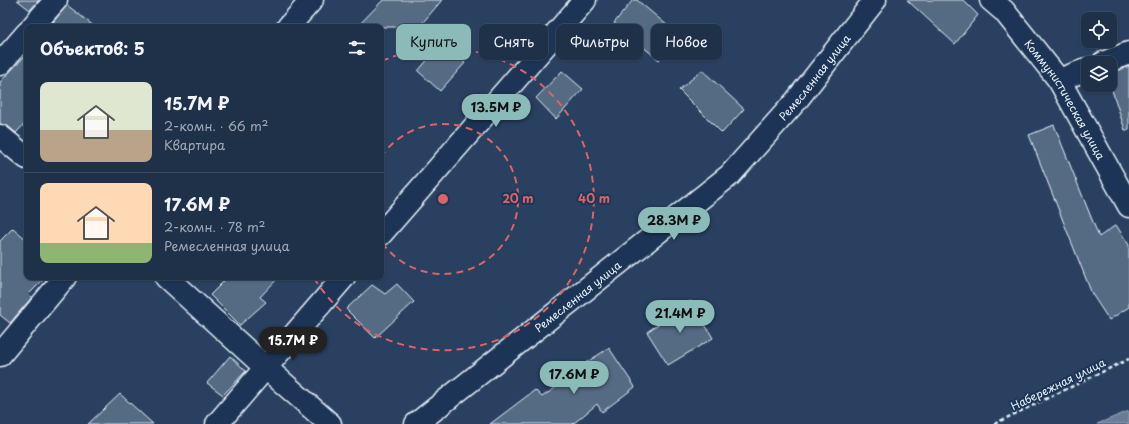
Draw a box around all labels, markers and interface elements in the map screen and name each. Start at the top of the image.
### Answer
map controls [1081,12,1117,92]
button: locate [1081,12,1117,48]
chip: Купить [396,24,471,60]
chip: Снять [479,24,548,60]
chip: Фильтры [556,24,643,60]
chip: Новое [651,24,722,60]
street label: Ремесленная улица [774,30,854,124]
text: Объектов: 5 [40,35,145,61]
street label: Коммунистическая улица [1021,35,1110,163]
icon: filters [346,37,368,59]
button: layers [1081,56,1117,92]
text: 15.7M ₽ [164,90,229,116]
pin: 13.5M ₽ [459,94,533,128]
text: 13.5M ₽ [471,97,521,116]
icon: home [72,98,120,146]
text: 2-комн. · 66 m² [164,116,268,135]
text: Квартира [164,135,225,154]
text: 20 m [502,189,534,207]
text: 40 m [578,189,610,207]
text: 17.6M ₽ [164,191,230,217]
centre of rings [436,192,450,206]
icon: home [72,199,120,247]
pin: 28.3M ₽ [637,207,711,241]
text: 28.3M ₽ [647,210,701,229]
text: 2-комн. · 78 m² [164,217,266,236]
text: Ремесленная улица [164,236,290,255]
street label: Ремесленная улица [530,256,624,336]
pin: 21.4M ₽ [643,300,717,334]
text: 21.4M ₽ [655,303,705,322]
pin: 15.7M ₽ [256,327,330,361]
text: 15.7M ₽ [268,330,318,349]
street label: Набережная улица [1008,354,1108,414]
pin: 17.6M ₽ [537,361,611,395]
text: 17.6M ₽ [549,364,599,383]

